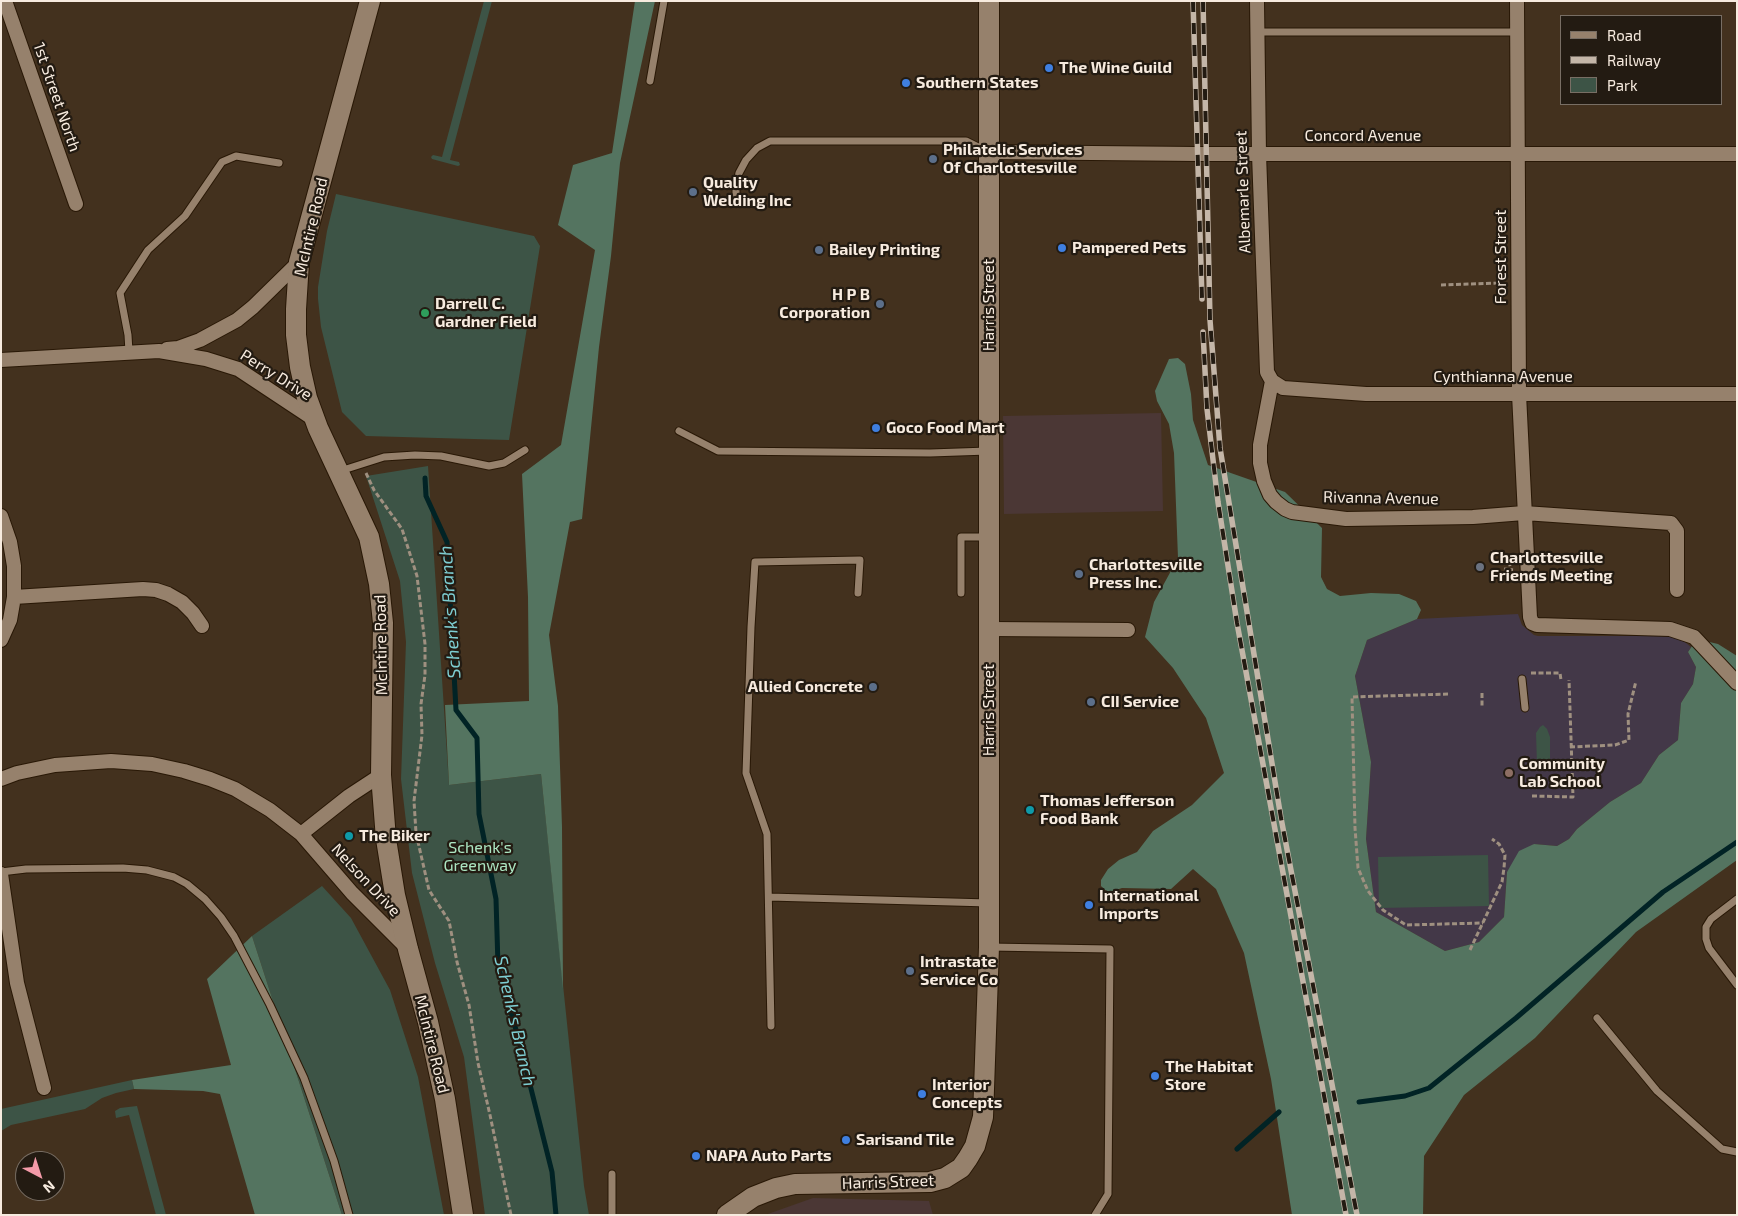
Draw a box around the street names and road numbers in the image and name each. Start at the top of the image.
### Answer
street label: 1st Street North [29,40,85,154]
street label: Concord Avenue [1305,126,1421,146]
street label: Albemarle Street [1231,130,1255,254]
street label: McIntire Road [290,176,332,278]
street label: Forest Street [1491,210,1511,304]
street label: Harris Street [979,259,999,351]
street label: Perry Drive [237,345,315,405]
street label: Cynthianna Avenue [1433,367,1573,387]
street label: Rivanna Avenue [1323,487,1439,509]
street label: McIntire Road [371,595,391,695]
street label: Harris Street [979,664,999,756]
street label: Nelson Drive [327,840,405,920]
street label: McIntire Road [411,993,453,1095]
street label: Harris Street [841,1171,935,1193]

